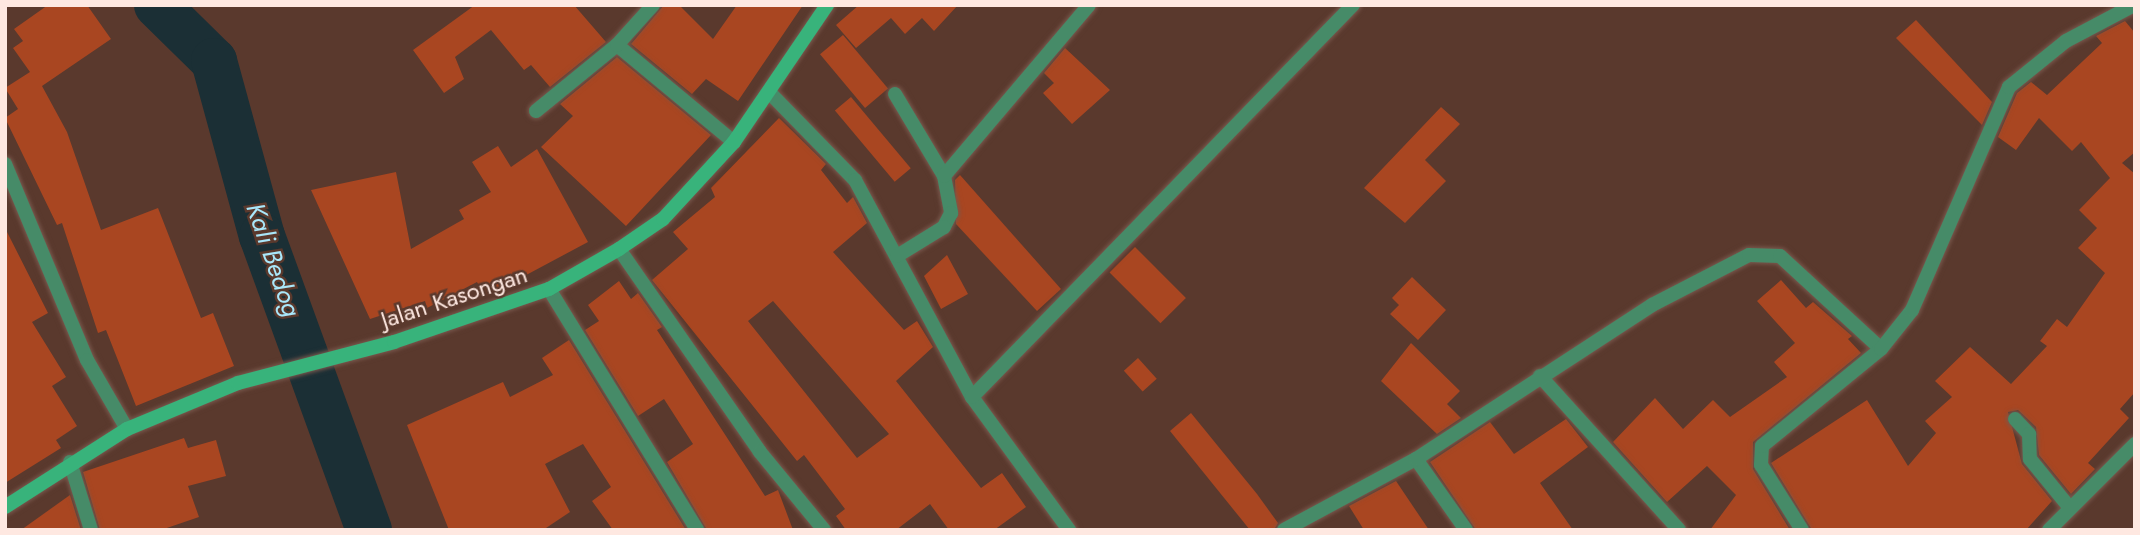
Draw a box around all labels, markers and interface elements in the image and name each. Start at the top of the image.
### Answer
water label: Kali Bedog [239,199,307,321]
street label: Jalan Kasongan [377,260,531,334]

